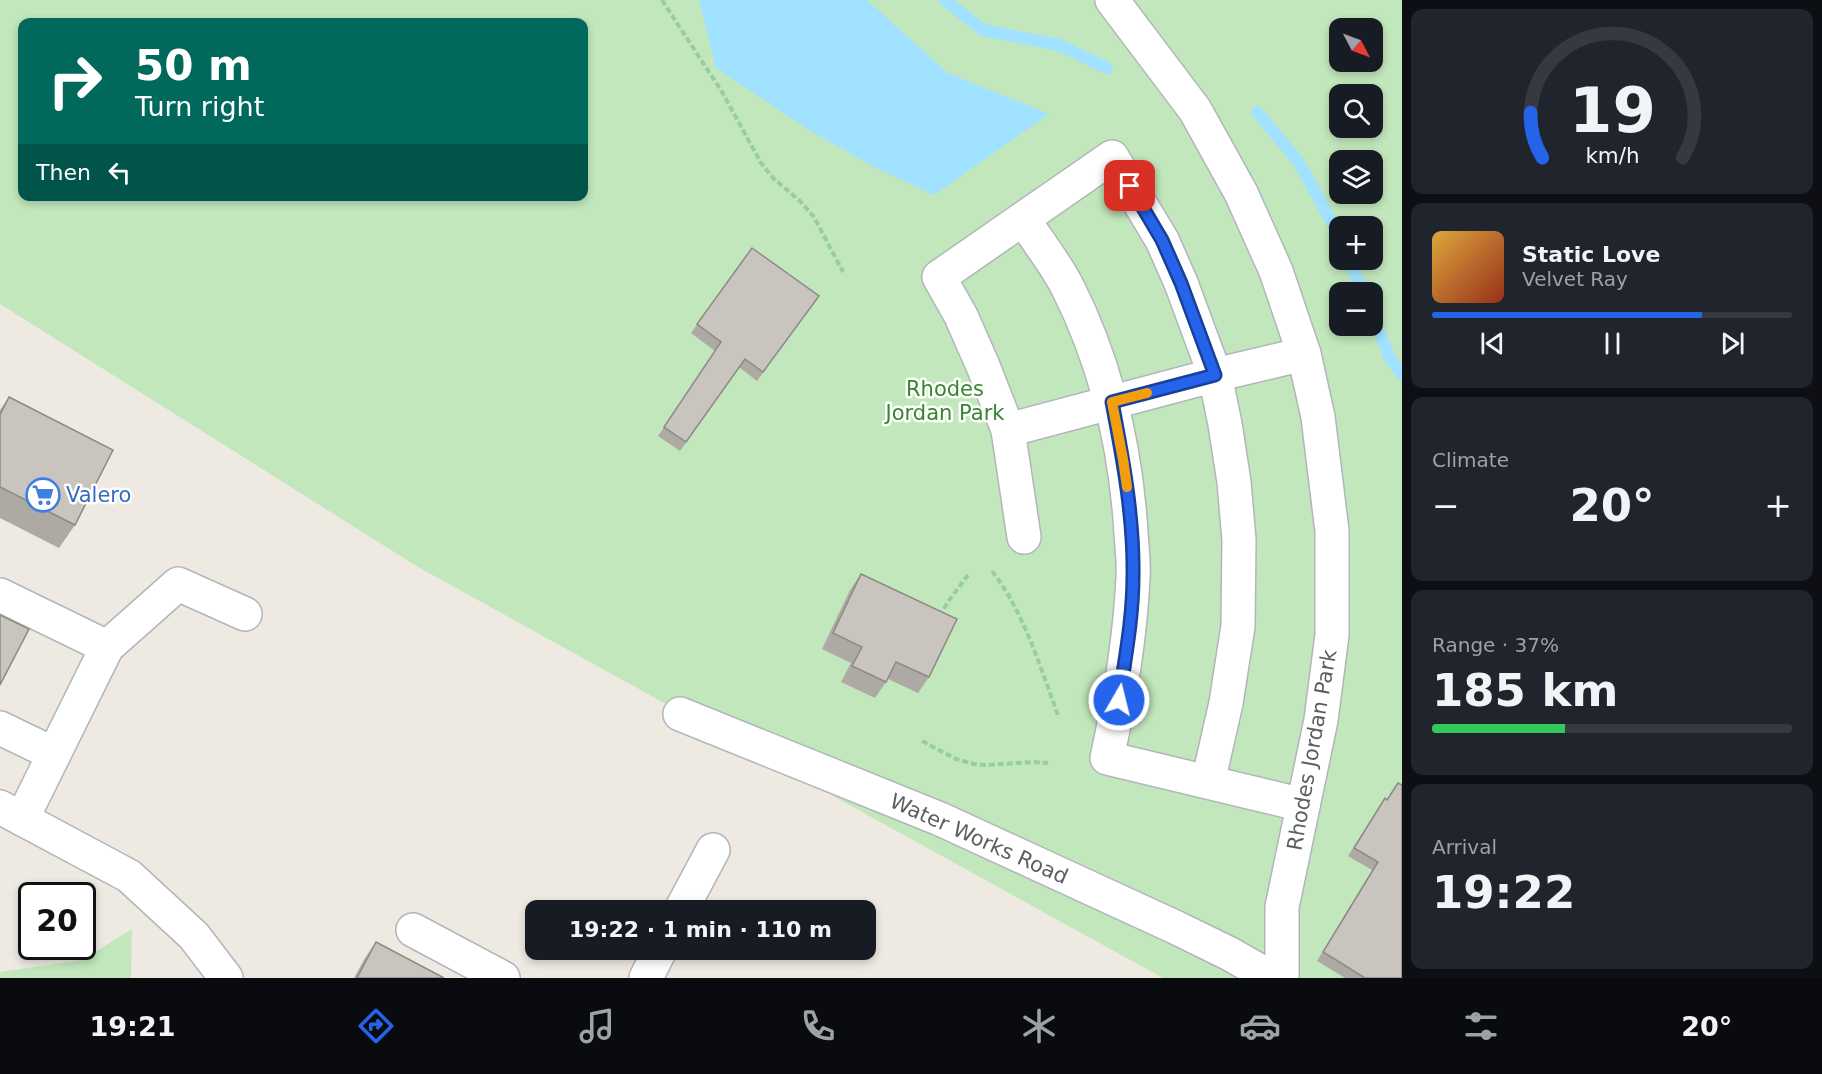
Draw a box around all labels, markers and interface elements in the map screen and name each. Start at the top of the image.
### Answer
north arrow [1329,18,1383,72]
map controls [1329,18,1383,336]
text: 50 m [135,41,252,90]
icon: right [36,42,114,120]
text: 19 [1569,75,1655,148]
button: search [1329,84,1383,138]
text: Turn right [135,91,264,122]
text: km/h [1585,144,1639,169]
button: layers [1329,150,1383,204]
icon: left [103,156,136,189]
text: Then [36,160,91,185]
pin [1104,160,1155,211]
icon: arrive [1113,169,1146,202]
button: + [1329,216,1383,270]
text: Static Love [1522,242,1660,267]
text: Velvet Ray [1522,267,1628,291]
button: − [1329,282,1383,336]
icon: previous [1476,327,1509,360]
icon: pause [1596,327,1629,360]
icon: next [1716,327,1749,360]
park label: Rhodes Jordan Park [884,377,1005,425]
text: Climate [1432,448,1509,472]
supermarket icon: Valero [25,477,61,513]
text: 20° [1569,479,1655,532]
place label: Valero [66,483,131,507]
text: − [1432,486,1460,525]
text: + [1764,486,1792,525]
text: Range · 37% [1432,633,1559,657]
street label: Rhodes Jordan Park [1283,647,1342,852]
text: 185 km [1432,664,1618,717]
position arrow [1087,668,1151,732]
street label: Water Works Road [886,789,1072,889]
text: Arrival [1432,835,1497,859]
text: 19:22 [1432,866,1575,919]
speed limit sign: 20 [18,882,96,960]
text: 19:22 · 1 min · 110 m [569,917,832,942]
icon: directions [355,1005,397,1047]
icon: music [576,1005,618,1047]
icon: phone [797,1005,839,1047]
icon: climate [1018,1005,1060,1047]
icon: car [1239,1005,1281,1047]
icon: filters [1460,1005,1502,1047]
text: 19:21 [90,1011,176,1042]
text: 20° [1681,1011,1732,1042]

